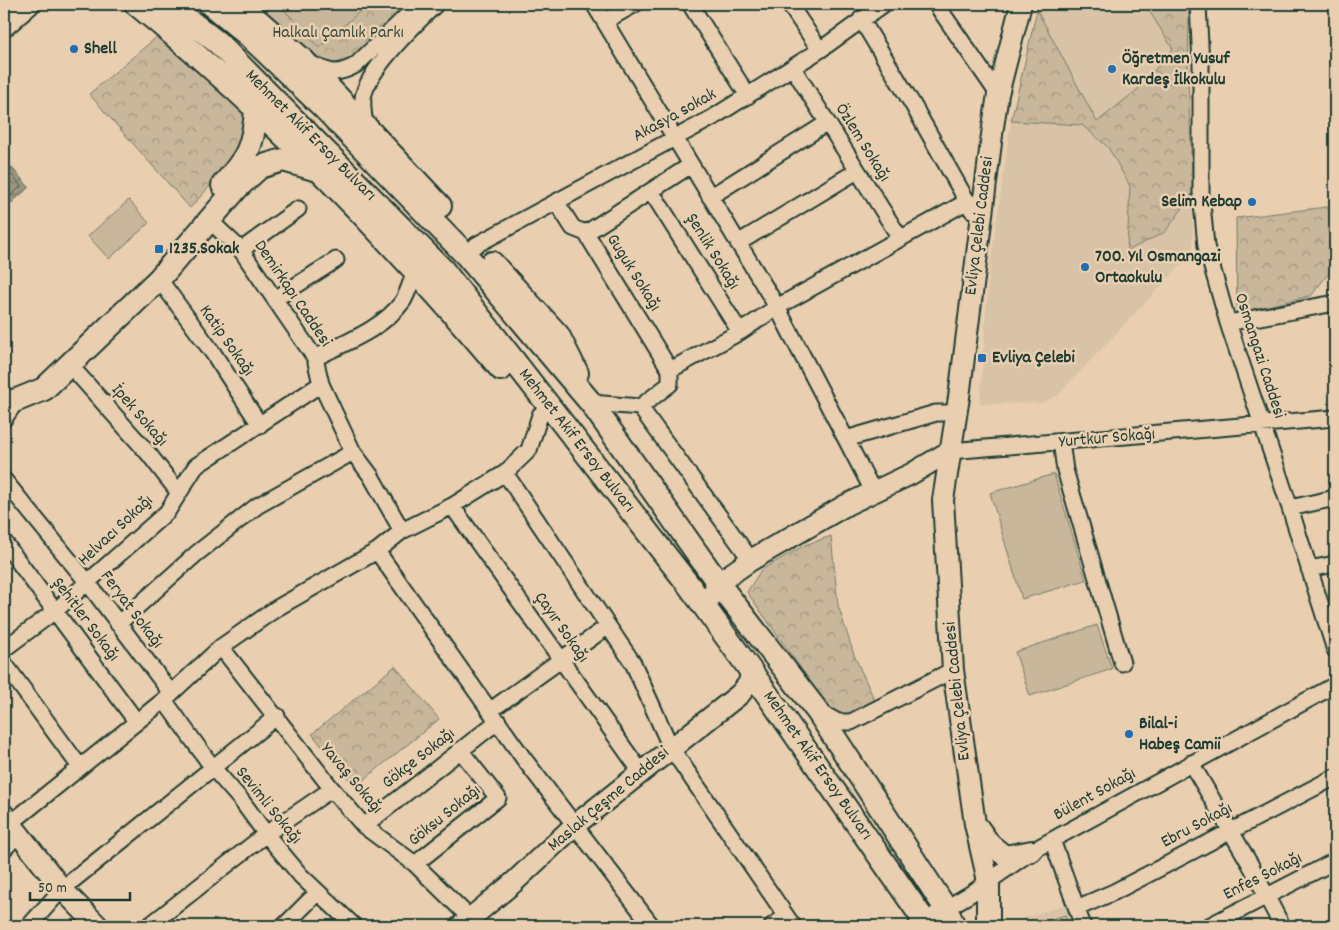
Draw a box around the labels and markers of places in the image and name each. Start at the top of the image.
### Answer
place label: Shell [84,37,117,62]
marker: Shell [68,43,80,55]
place label: Öğretmen Yusuf Kardeş İlkokulu [1122,47,1231,93]
marker: Öğretmen Yusuf Kardeş İlkokulu [1106,63,1118,75]
place label: Selim Kebap [1161,190,1242,215]
marker: Selim Kebap [1246,196,1258,208]
place label: 1235.Sokak [169,237,240,262]
marker: 1235.Sokak [153,243,165,255]
place label: 700. Yıl Osmangazi Ortaokulu [1095,245,1221,291]
marker: 700. Yıl Osmangazi Ortaokulu [1079,261,1091,273]
place label: Evliya Çelebi [992,346,1075,371]
marker: Evliya Çelebi [976,352,988,364]
place label: Bilal-i Habeş Camii [1139,712,1221,758]
marker: Bilal-i Habeş Camii [1123,728,1135,740]

